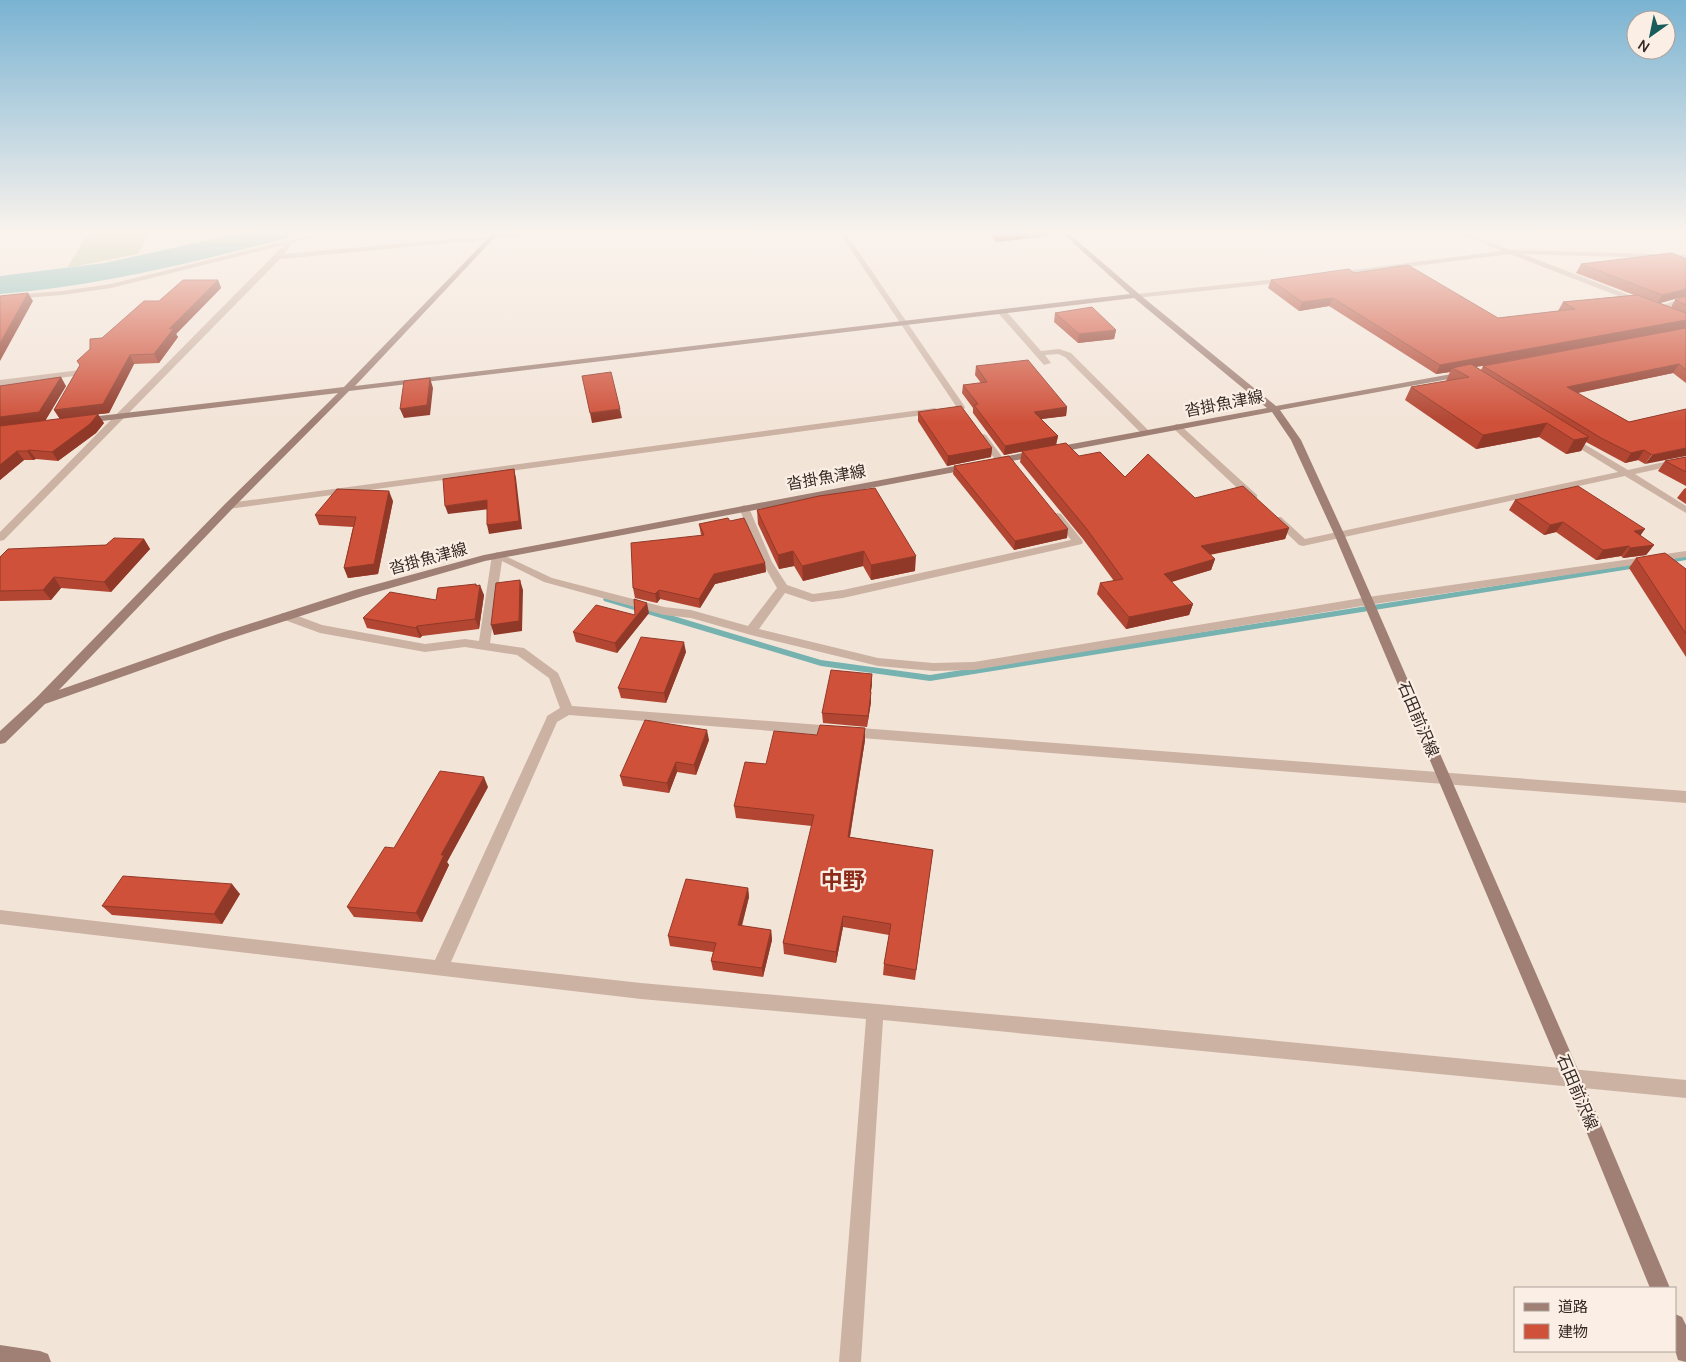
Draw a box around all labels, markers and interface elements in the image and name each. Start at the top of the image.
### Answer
north arrow [1626,10,1676,60]
text: N [1634,36,1653,57]
street label: 沓掛魚津線 [1183,385,1265,421]
street label: 沓掛魚津線 [785,459,867,495]
street label: 沓掛魚津線 [387,537,469,579]
street label: 石田前沢線 [1393,678,1445,760]
district label: 中野 [821,865,865,895]
street label: 石田前沢線 [1552,1051,1604,1133]
legend [1514,1287,1676,1352]
text: 道路 [1558,1296,1588,1317]
text: 建物 [1558,1321,1588,1342]

